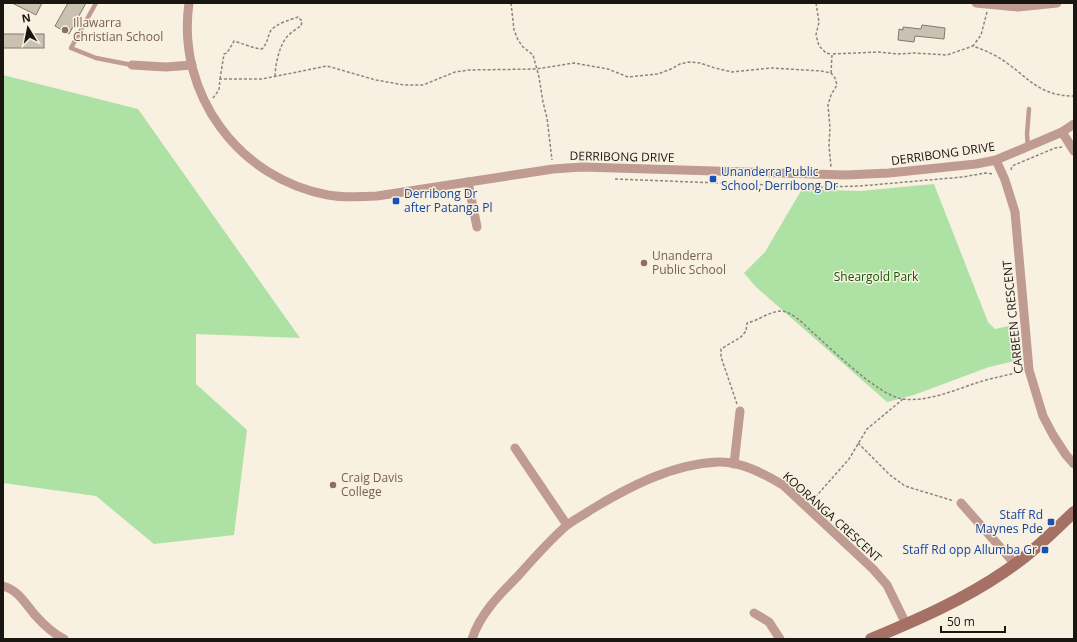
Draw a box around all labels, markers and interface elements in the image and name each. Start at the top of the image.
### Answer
north arrow [8,8,48,48]
text: N [20,9,32,26]
place label: Illawarra Christian School [73,14,163,45]
marker: Illawarra Christian School [60,25,70,35]
street label: DERRIBONG DRIVE [890,138,996,169]
street label: DERRIBONG DRIVE [569,147,675,166]
place label: Unanderra Public School, Derribong Dr [721,163,838,194]
marker: Unanderra Public School, Derribong Dr [708,174,718,184]
place label: Derribong Dr after Patanga Pl [404,185,492,216]
marker: Derribong Dr after Patanga Pl [391,196,401,206]
place label: Unanderra Public School [652,247,726,278]
marker: Unanderra Public School [639,258,649,268]
street label: CARBEEN CRESCENT [998,259,1027,375]
park label: Sheargold Park [834,268,919,285]
street label: KOORANGA CRESCENT [779,468,886,566]
place label: Craig Davis College [341,469,403,500]
marker: Craig Davis College [328,480,338,490]
place label: Staff Rd Maynes Pde [975,506,1043,537]
marker: Staff Rd Maynes Pde [1046,517,1056,527]
place label: Staff Rd opp Allumba Gr [903,541,1037,558]
marker: Staff Rd opp Allumba Gr [1040,545,1050,555]
scale bar [941,608,1005,634]
text: 50 m [947,613,975,630]

